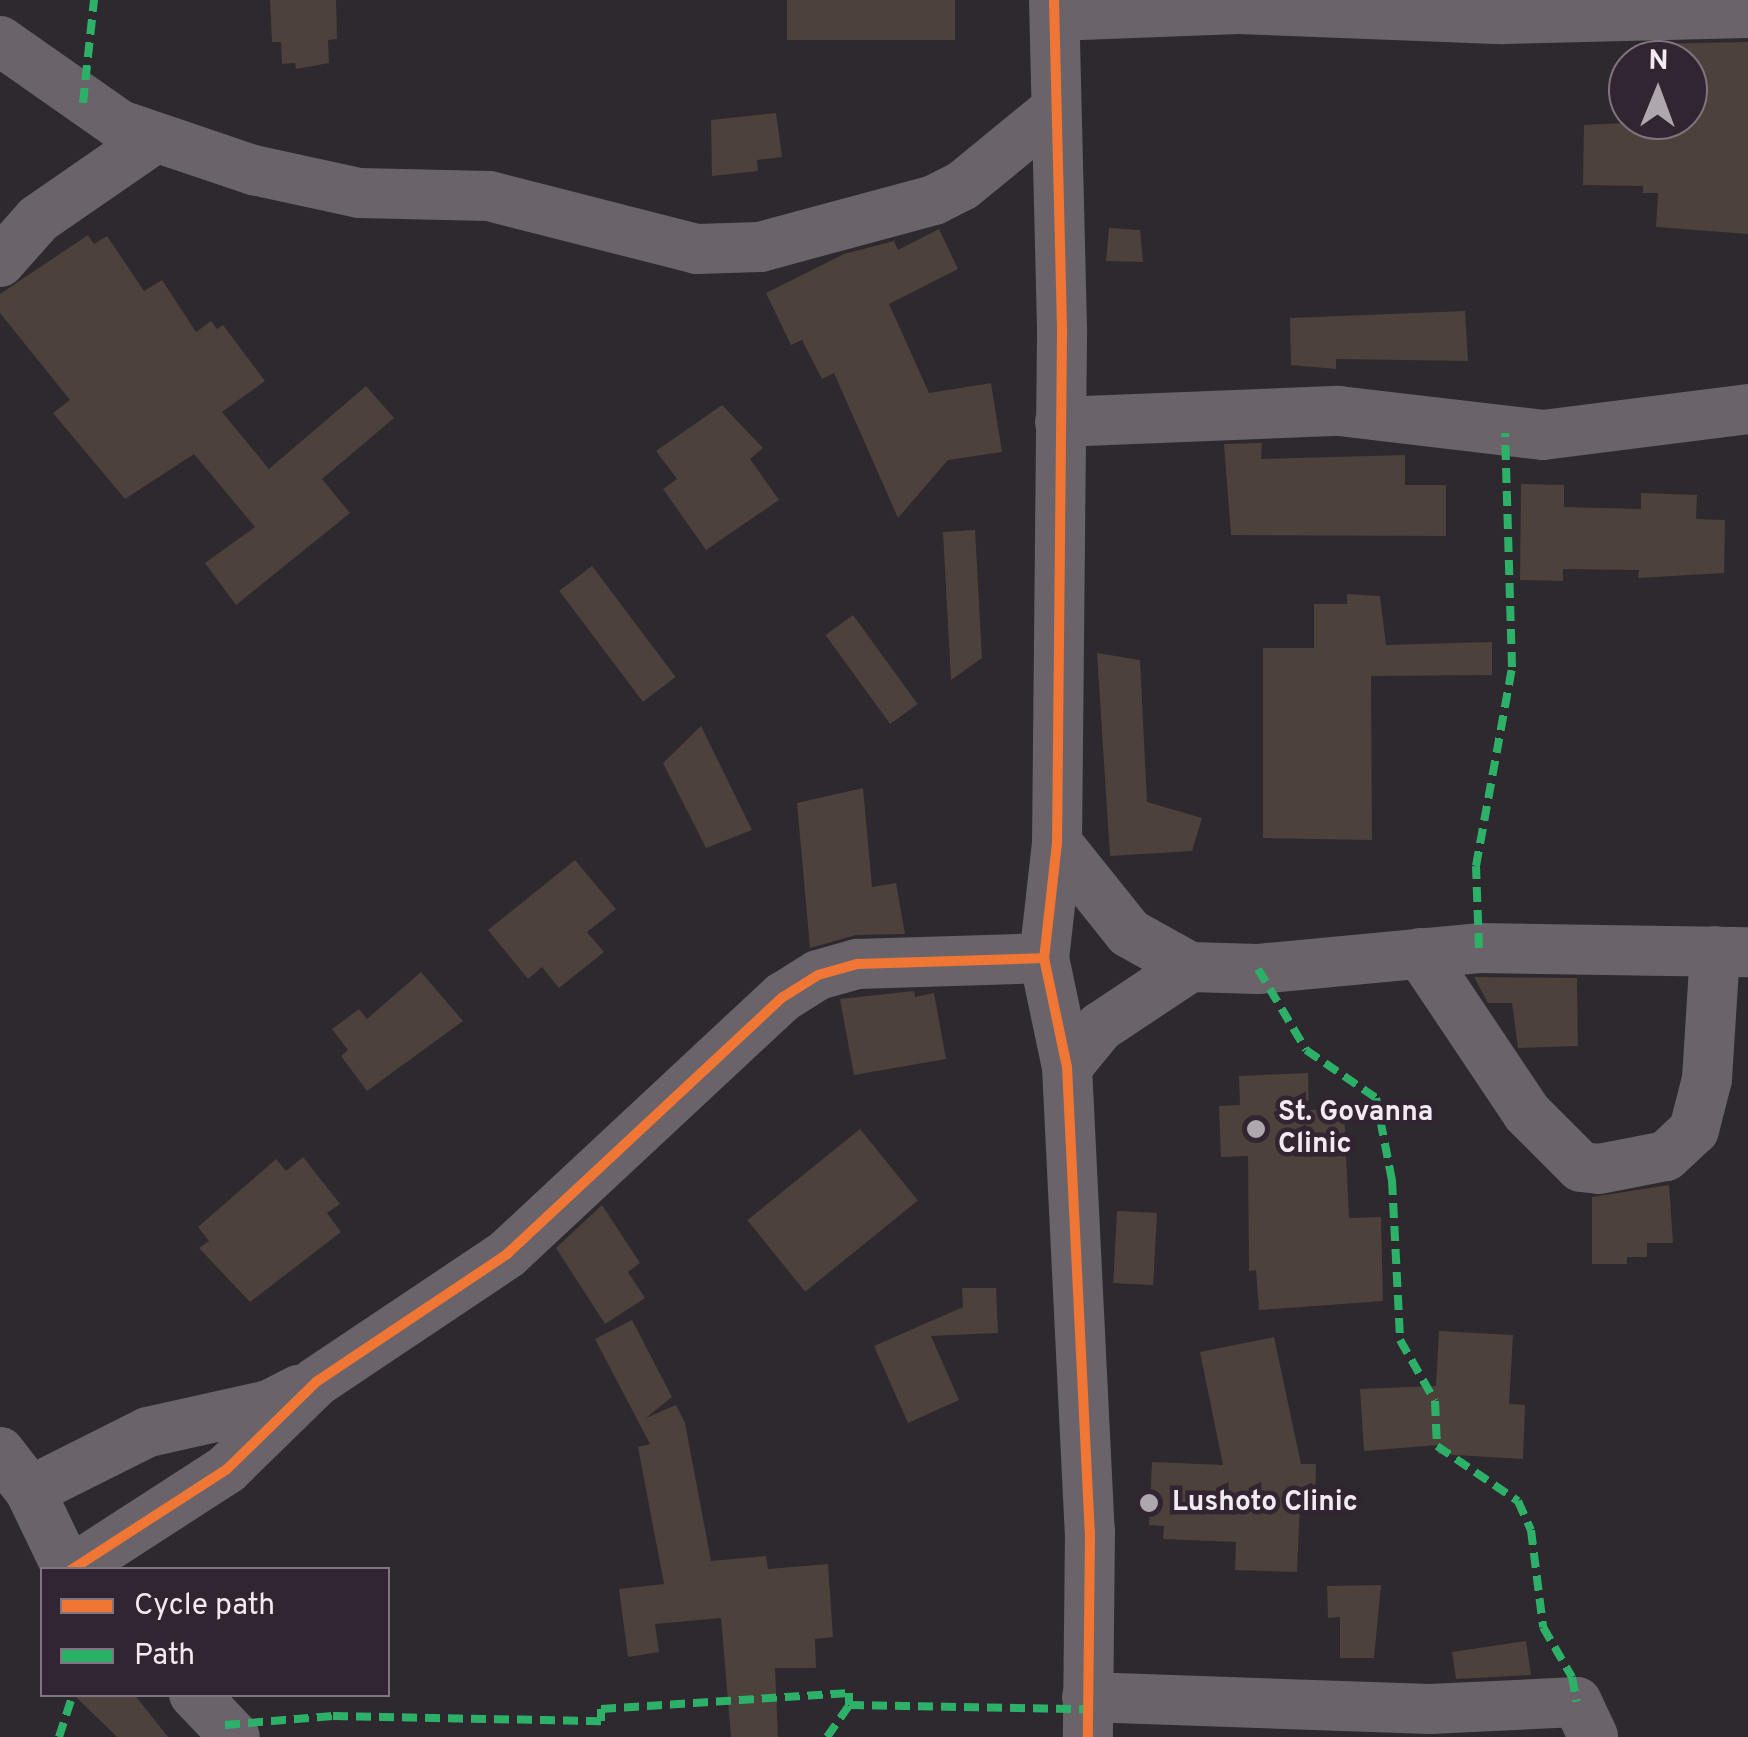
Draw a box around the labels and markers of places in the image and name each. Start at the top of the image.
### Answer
place label: St. Govanna Clinic [1278,1096,1433,1162]
marker: St. Govanna Clinic [1243,1116,1269,1142]
place label: Lushoto Clinic [1172,1486,1358,1520]
marker: Lushoto Clinic [1136,1490,1162,1516]

